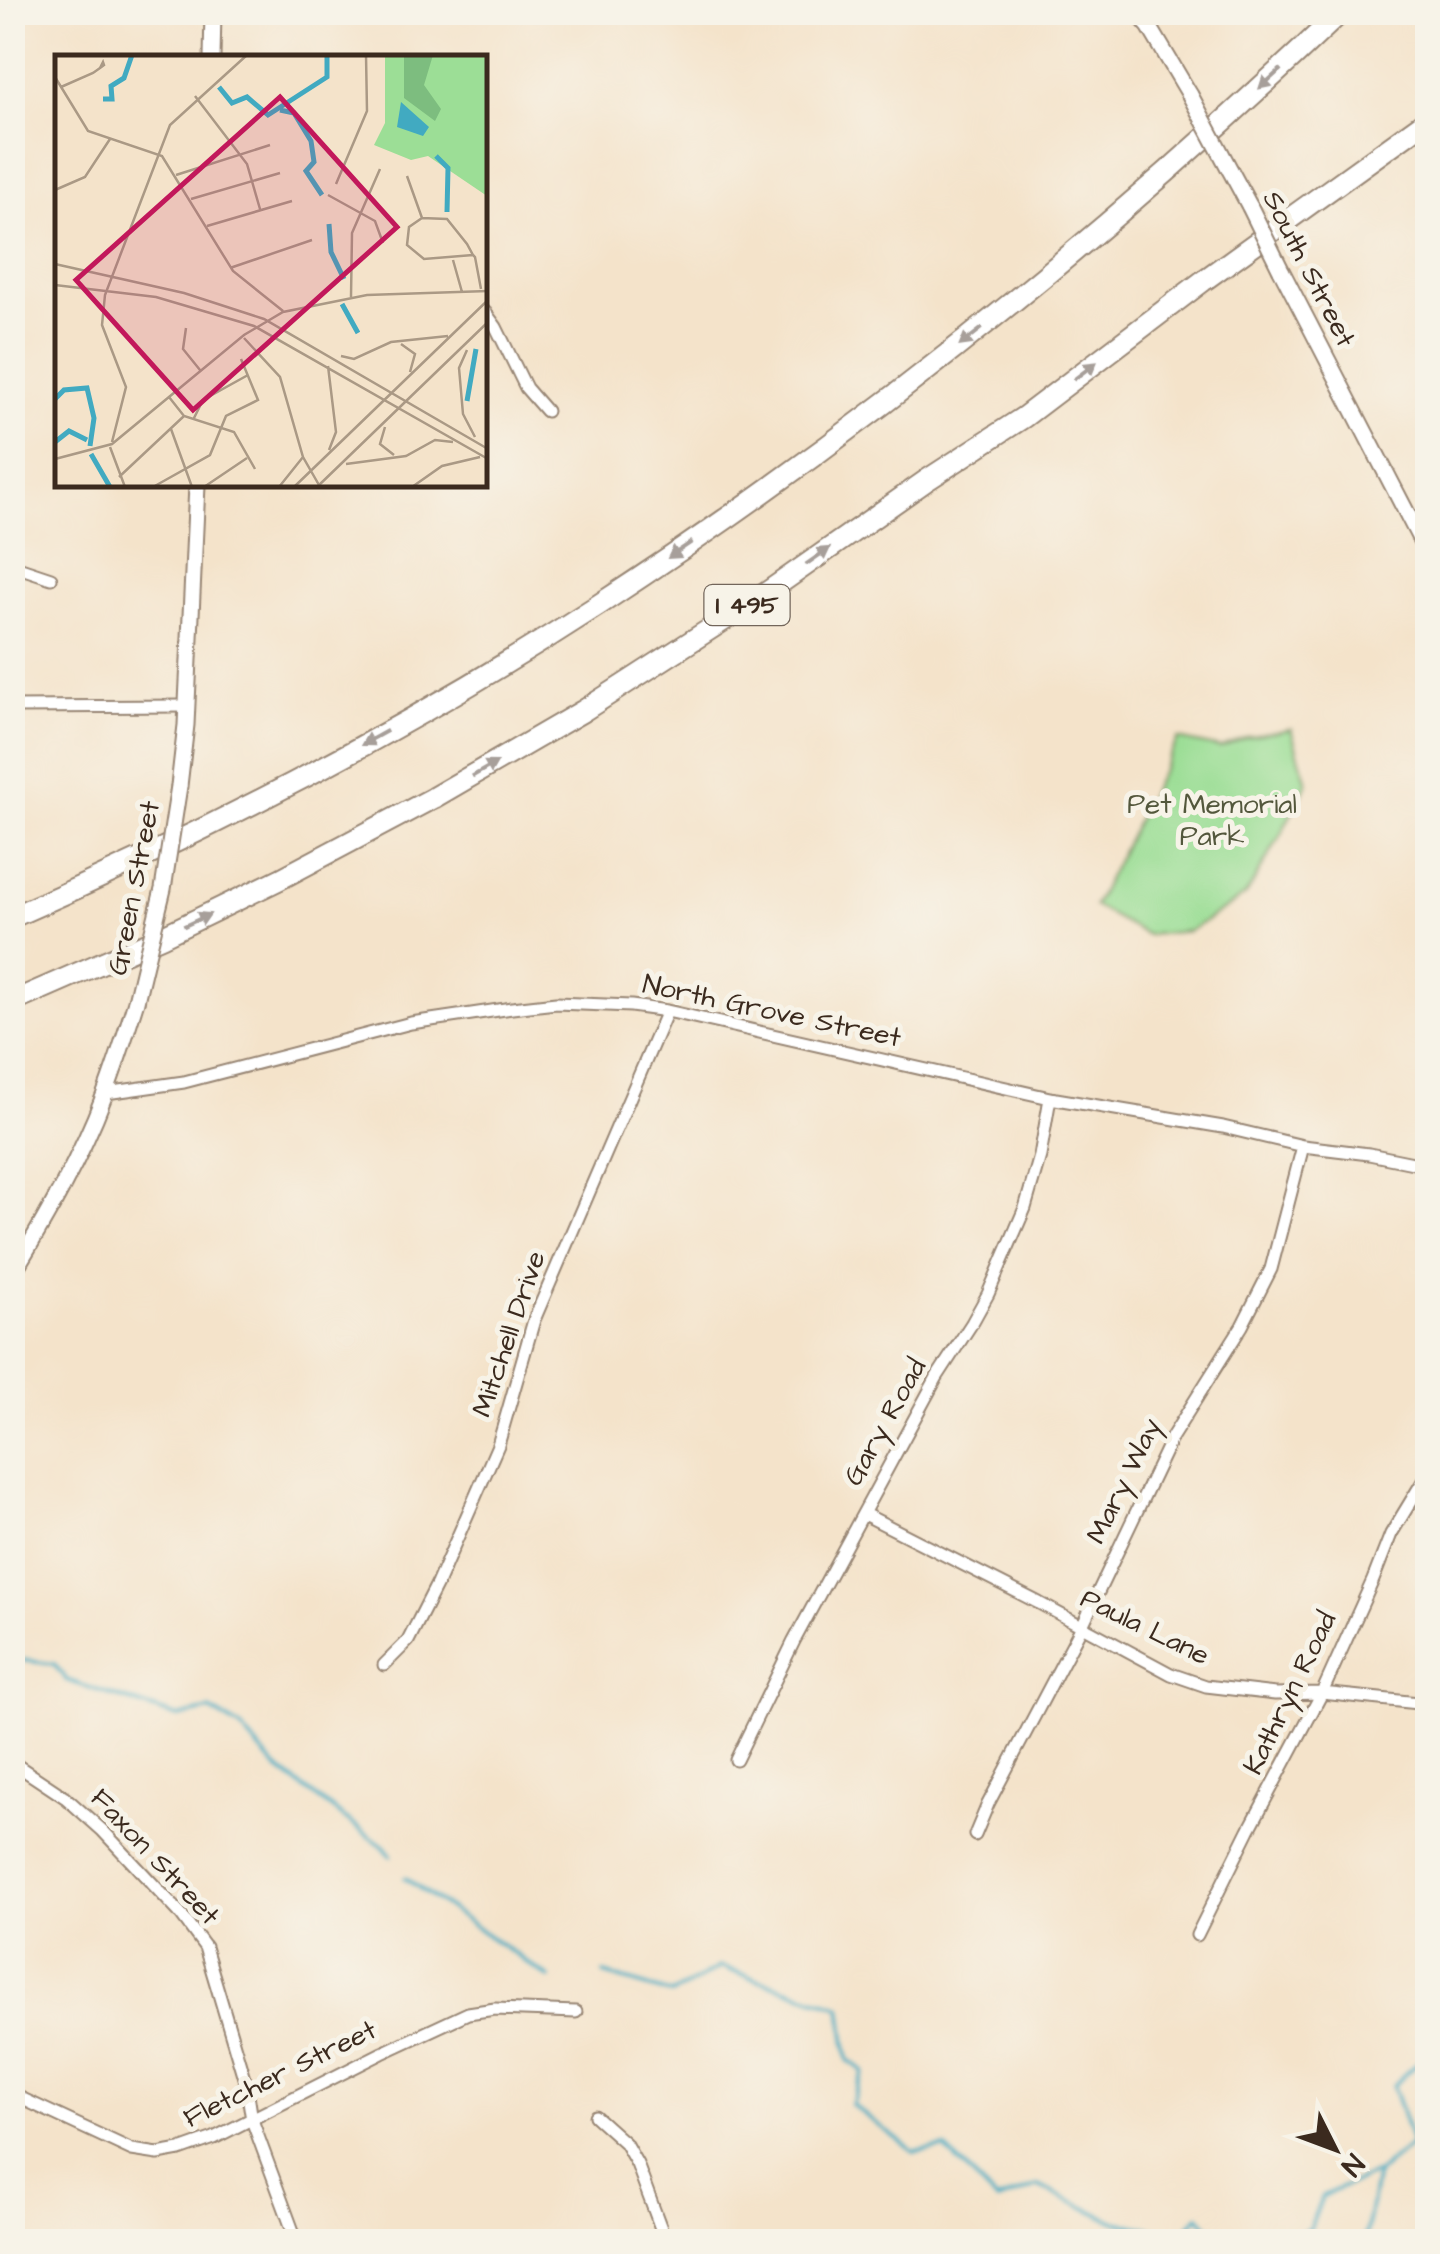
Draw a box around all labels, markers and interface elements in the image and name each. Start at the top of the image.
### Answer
inset map [55,55,488,488]
one-way arrow [1258,67,1282,90]
street label: South Street [1253,184,1365,355]
one-way arrow [958,326,983,347]
one-way arrow [1072,361,1098,382]
one-way arrow [667,540,694,558]
one-way arrow [805,547,831,566]
road number: I 495 [704,585,790,625]
one-way arrow [360,729,388,747]
one-way arrow [471,760,499,778]
park label: Pet Memorial Park [1127,785,1297,856]
street label: Green Street [98,797,170,978]
one-way arrow [183,911,212,928]
street label: North Grove Street [639,965,905,1058]
street label: Mitchell Drive [462,1246,556,1422]
street label: Gary Road [834,1351,938,1494]
street label: Mary Way [1077,1412,1173,1551]
street label: Paula Lane [1074,1579,1216,1675]
street label: Kathryn Road [1234,1605,1348,1782]
street label: Faxon Street [81,1780,229,1934]
street label: Fletcher Street [177,2010,384,2138]
north arrow [1285,2099,1385,2199]
text: N [1332,2145,1373,2185]

